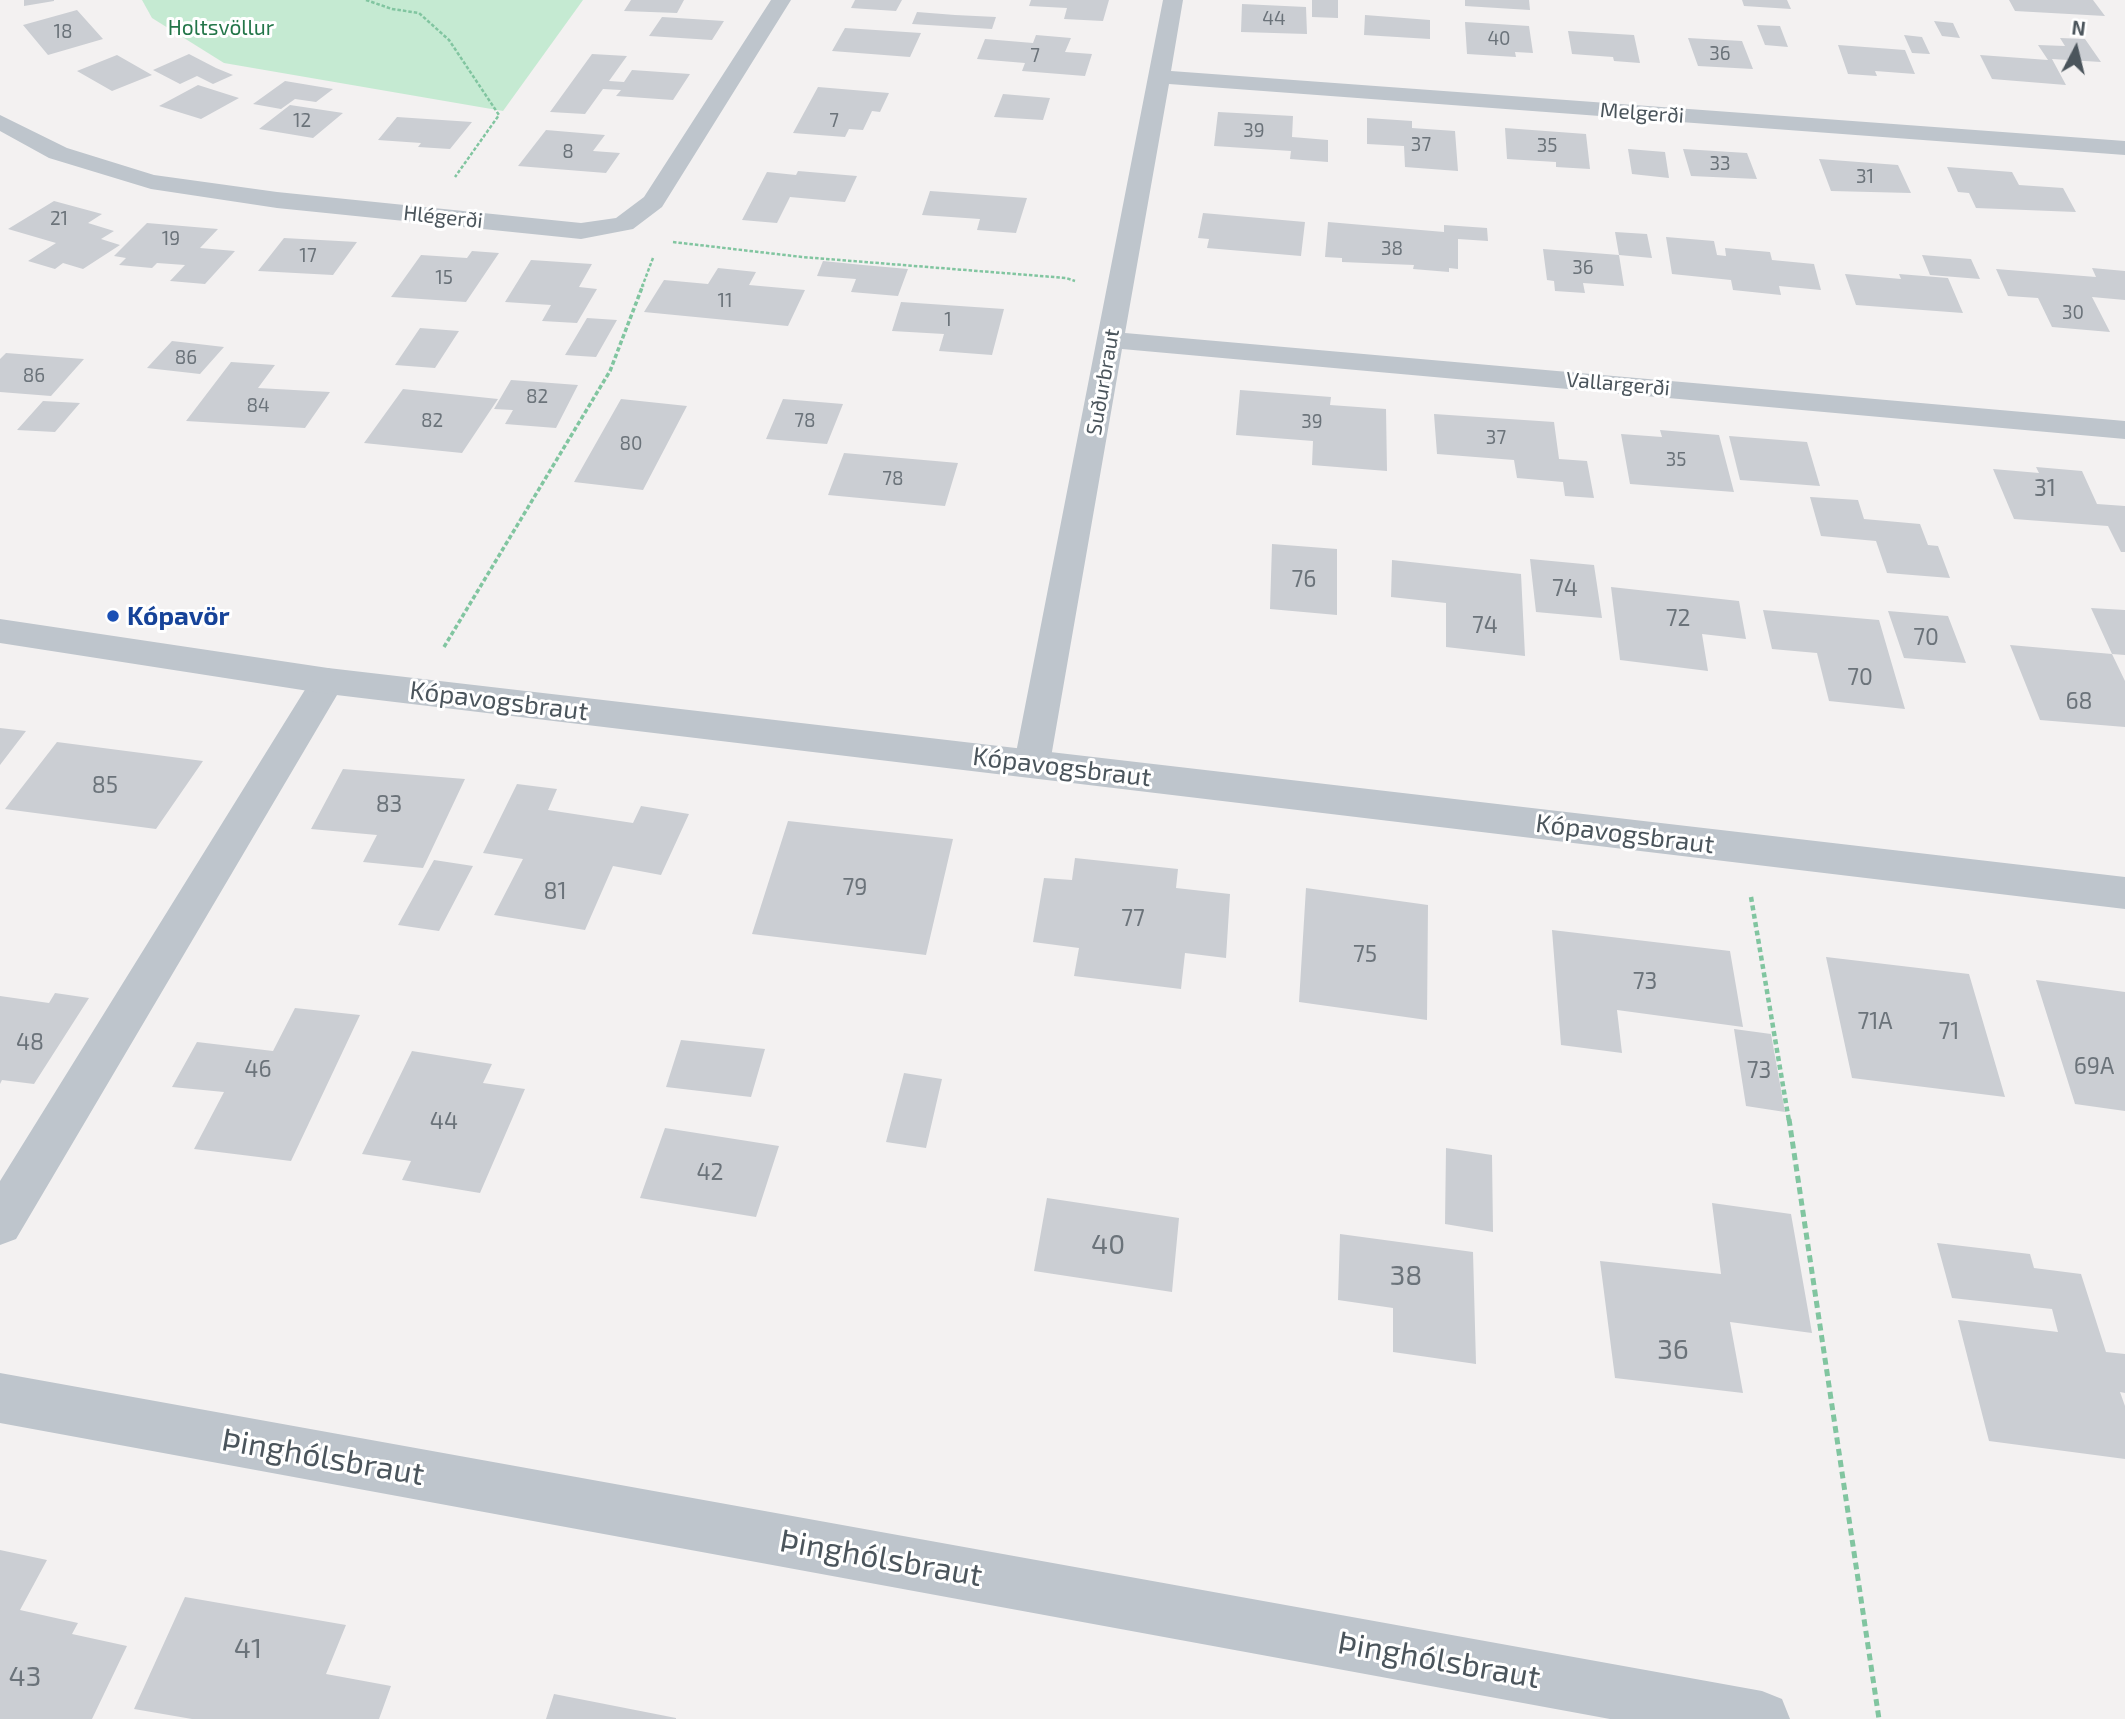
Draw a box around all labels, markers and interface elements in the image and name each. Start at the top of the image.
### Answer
house number: 44 [1262,8,1286,30]
north arrow [2041,14,2111,84]
park label: Holtsvöllur [168,15,274,41]
text: N [2070,15,2087,40]
house number: 18 [53,21,73,43]
house number: 40 [1487,28,1511,50]
house number: 36 [1709,43,1731,65]
house number: 7 [1030,45,1040,67]
street label: Melgerði [1599,97,1685,129]
house number: 12 [293,110,311,132]
house number: 7 [829,110,839,132]
house number: 39 [1243,120,1265,142]
house number: 37 [1411,134,1431,156]
house number: 35 [1537,135,1557,157]
house number: 8 [562,141,574,163]
house number: 33 [1709,153,1731,175]
house number: 31 [1856,166,1874,188]
street label: Hlégerði [402,200,484,234]
house number: 21 [50,208,68,230]
house number: 19 [162,228,180,250]
house number: 38 [1381,238,1403,260]
house number: 17 [299,245,317,267]
house number: 36 [1572,257,1594,279]
house number: 15 [435,267,453,289]
house number: 11 [717,290,733,312]
house number: 30 [2062,302,2084,324]
house number: 1 [944,309,952,331]
street label: Suðurbraut [1081,327,1125,437]
house number: 86 [175,347,197,369]
house number: 86 [23,365,45,387]
street label: Vallargerði [1565,367,1671,401]
house number: 82 [526,386,548,408]
house number: 84 [246,395,270,417]
house number: 82 [421,410,443,432]
house number: 78 [794,410,816,432]
house number: 39 [1301,411,1323,433]
house number: 37 [1486,427,1506,449]
house number: 80 [620,433,642,455]
house number: 35 [1666,449,1686,471]
house number: 78 [882,468,904,490]
house number: 31 [2034,474,2056,502]
house number: 76 [1292,565,1316,593]
house number: 74 [1552,574,1578,602]
place label: Kópavör [127,600,230,632]
house number: 72 [1666,604,1690,632]
marker: Kópavör [105,608,121,624]
house number: 74 [1472,611,1498,639]
house number: 70 [1913,623,1939,651]
house number: 70 [1847,663,1873,691]
street label: Kópavogsbraut [408,675,590,727]
house number: 68 [2065,687,2093,715]
street label: Kópavogsbraut [971,741,1153,793]
house number: 85 [92,771,118,799]
house number: 83 [376,790,402,818]
street label: Kópavogsbraut [1534,808,1716,860]
house number: 79 [843,873,867,901]
house number: 81 [543,877,567,905]
house number: 77 [1121,904,1145,932]
house number: 75 [1353,940,1377,968]
house number: 73 [1633,967,1657,995]
house number: 71A [1857,1007,1893,1035]
house number: 71 [1939,1017,1959,1045]
house number: 48 [16,1028,44,1056]
house number: 69A [2074,1052,2114,1080]
house number: 46 [244,1055,272,1083]
house number: 73 [1747,1056,1771,1084]
house number: 44 [430,1107,458,1135]
house number: 42 [696,1158,724,1186]
house number: 40 [1091,1228,1125,1262]
house number: 38 [1390,1259,1422,1293]
house number: 36 [1657,1333,1689,1367]
street label: Þinghólsbraut [219,1420,427,1494]
street label: Þinghólsbraut [777,1521,985,1595]
street label: Þinghólsbraut [1335,1623,1543,1697]
house number: 41 [234,1632,262,1666]
house number: 43 [9,1660,41,1694]

